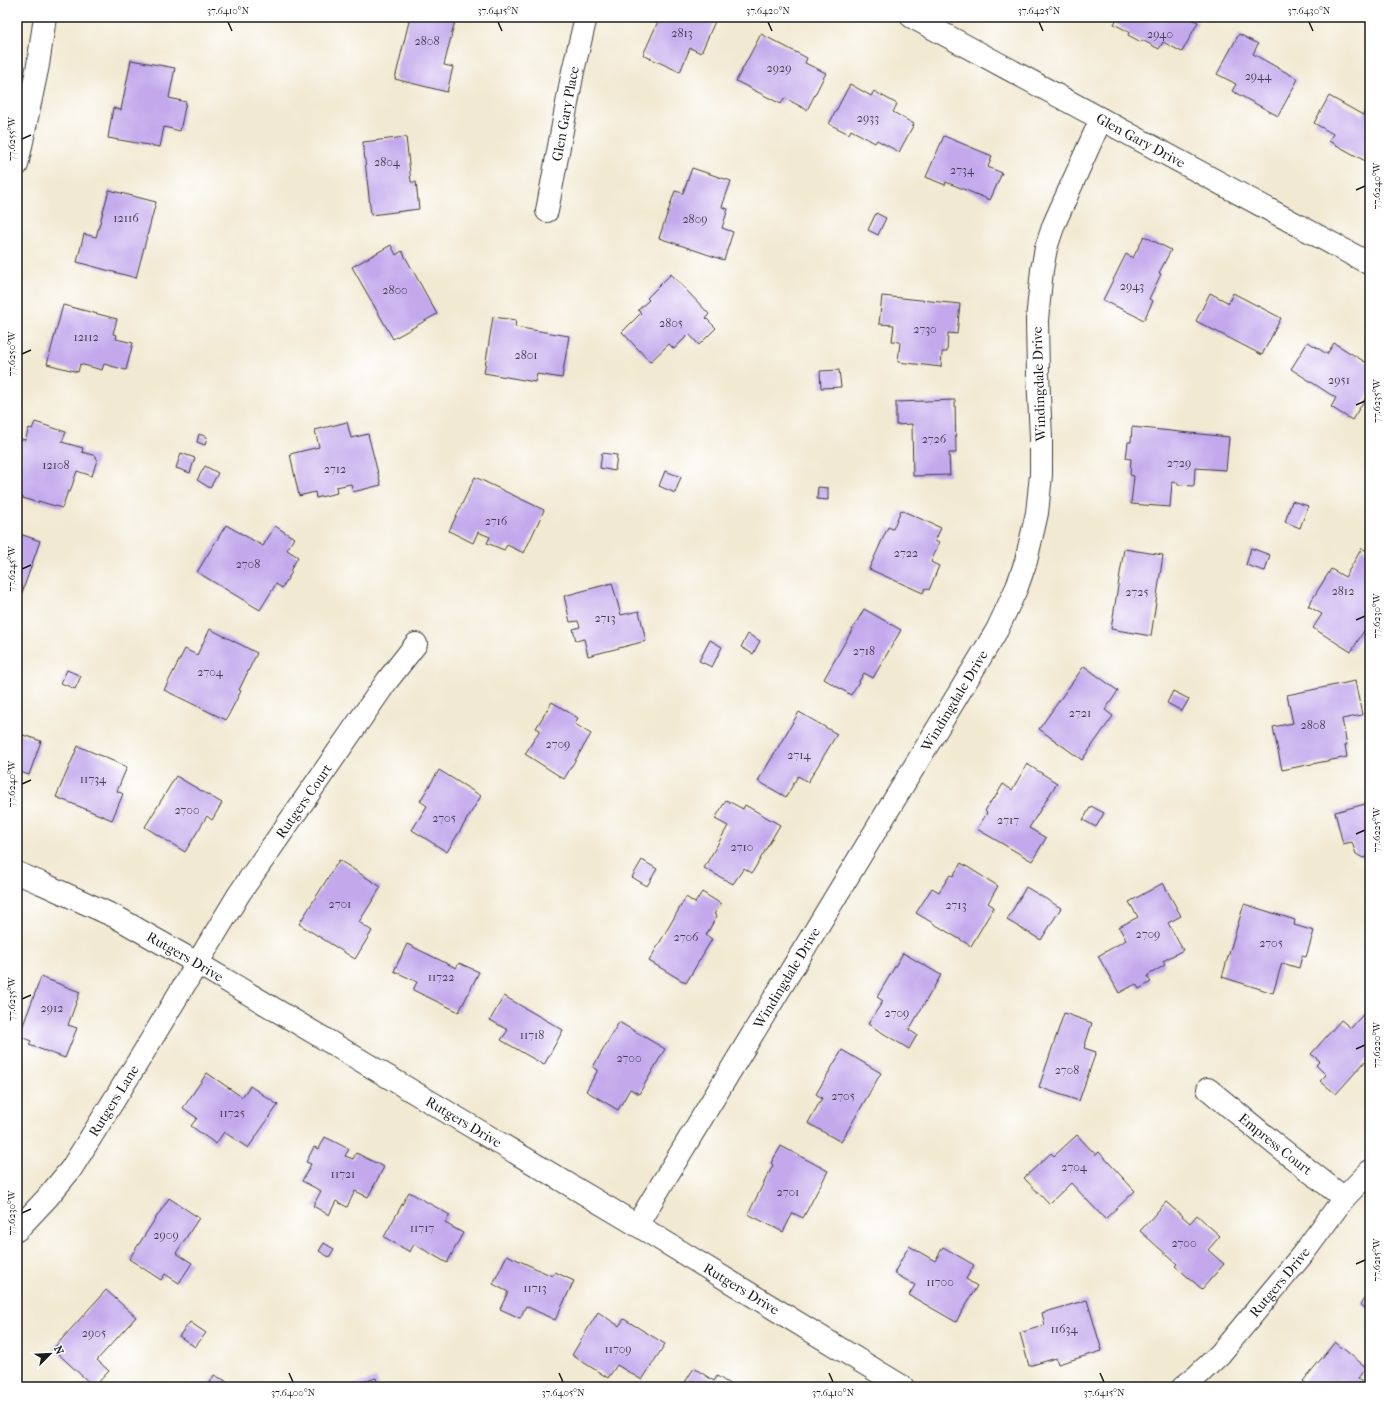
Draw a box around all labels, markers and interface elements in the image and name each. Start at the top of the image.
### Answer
text: 37.6410°N [207,5,250,17]
text: 37.6415°N [477,5,519,17]
text: 37.6420°N [746,5,790,17]
text: 37.6425°N [1018,5,1061,17]
text: 37.6430°N [1288,5,1331,17]
house number: 2813 [671,26,693,40]
house number: 2940 [1147,27,1173,41]
house number: 2808 [415,34,439,48]
house number: 2929 [767,61,791,75]
street label: Glen Gary Place [548,64,582,163]
house number: 2944 [1245,69,1272,83]
street label: Glen Gary Drive [1093,109,1188,171]
house number: 2933 [857,111,879,125]
text: 77.6255°W [6,116,18,161]
house number: 2804 [374,155,401,169]
text: 77.6240°W [1371,161,1383,209]
house number: 2734 [950,163,975,177]
house number: 12116 [113,211,139,225]
house number: 2809 [682,212,708,226]
house number: 2943 [1120,279,1144,293]
house number: 2800 [382,283,408,297]
house number: 2805 [659,316,683,330]
house number: 2730 [913,322,937,336]
street label: Windingdale Drive [1028,326,1050,443]
text: 77.6250°W [6,330,18,377]
house number: 12112 [73,330,99,344]
house number: 2801 [514,348,538,362]
house number: 2951 [1328,373,1350,387]
text: 77.6235°W [1371,378,1383,423]
house number: 2726 [922,432,947,446]
house number: 2729 [1167,456,1191,470]
house number: 12108 [42,458,70,472]
house number: 2712 [324,462,346,476]
house number: 2716 [485,514,508,528]
text: 77.6245°W [6,545,18,592]
house number: 2722 [894,546,918,560]
house number: 2708 [236,557,260,571]
house number: 2812 [1332,584,1354,598]
house number: 2725 [1125,585,1149,599]
text: 77.6230°W [1371,592,1383,639]
house number: 2713 [594,611,616,625]
house number: 2718 [853,644,875,658]
street label: Windingdale Drive [917,647,991,755]
house number: 2704 [197,665,224,679]
house number: 2721 [1069,706,1091,720]
house number: 2808 [1301,718,1325,732]
house number: 2709 [546,737,570,751]
house number: 2714 [787,748,812,762]
text: 77.6240°W [6,759,18,807]
street label: Rutgers Court [272,761,335,842]
house number: 11734 [80,772,107,786]
house number: 2700 [174,803,200,817]
text: 77.6225°W [1371,806,1383,852]
house number: 2705 [432,811,456,825]
house number: 2717 [997,813,1019,827]
house number: 2710 [731,840,753,854]
house number: 2701 [329,897,351,911]
house number: 2713 [945,898,967,912]
street label: Windingdale Drive [749,924,824,1032]
house number: 2709 [1136,927,1160,941]
street label: Rutgers Drive [144,928,227,985]
house number: 2706 [673,930,699,944]
house number: 2705 [1259,936,1283,950]
house number: 11722 [428,970,454,984]
text: 77.6235°W [6,976,18,1021]
house number: 2912 [41,1001,63,1015]
house number: 2709 [885,1006,909,1020]
text: 77.6220°W [1371,1021,1383,1068]
house number: 11718 [520,1028,544,1042]
house number: 2700 [616,1051,642,1065]
street label: Rutgers Lane [85,1062,142,1140]
house number: 2708 [1055,1063,1079,1077]
house number: 2705 [831,1089,855,1103]
street label: Rutgers Drive [423,1093,505,1151]
house number: 11725 [219,1106,245,1120]
street label: Empress Court [1235,1109,1316,1178]
house number: 2704 [1061,1160,1088,1174]
house number: 11721 [331,1167,355,1181]
house number: 2701 [777,1185,799,1199]
text: 77.6230°W [6,1189,18,1236]
house number: 11717 [410,1221,434,1235]
house number: 2909 [153,1228,179,1242]
house number: 2700 [1171,1236,1197,1250]
text: 77.6215°W [1371,1237,1383,1282]
street label: Rutgers Drive [1246,1244,1313,1320]
street label: Rutgers Drive [701,1259,783,1318]
house number: 11700 [926,1275,954,1289]
house number: 11713 [523,1281,547,1295]
house number: 11634 [1050,1322,1078,1336]
house number: 2905 [82,1326,106,1340]
north arrow [30,1334,70,1374]
house number: 11709 [604,1342,632,1356]
text: N [51,1344,67,1357]
text: 37.6400°N [271,1387,316,1399]
text: 37.6405°N [541,1387,585,1399]
text: 37.6410°N [812,1387,855,1399]
text: 37.6415°N [1083,1387,1125,1399]

